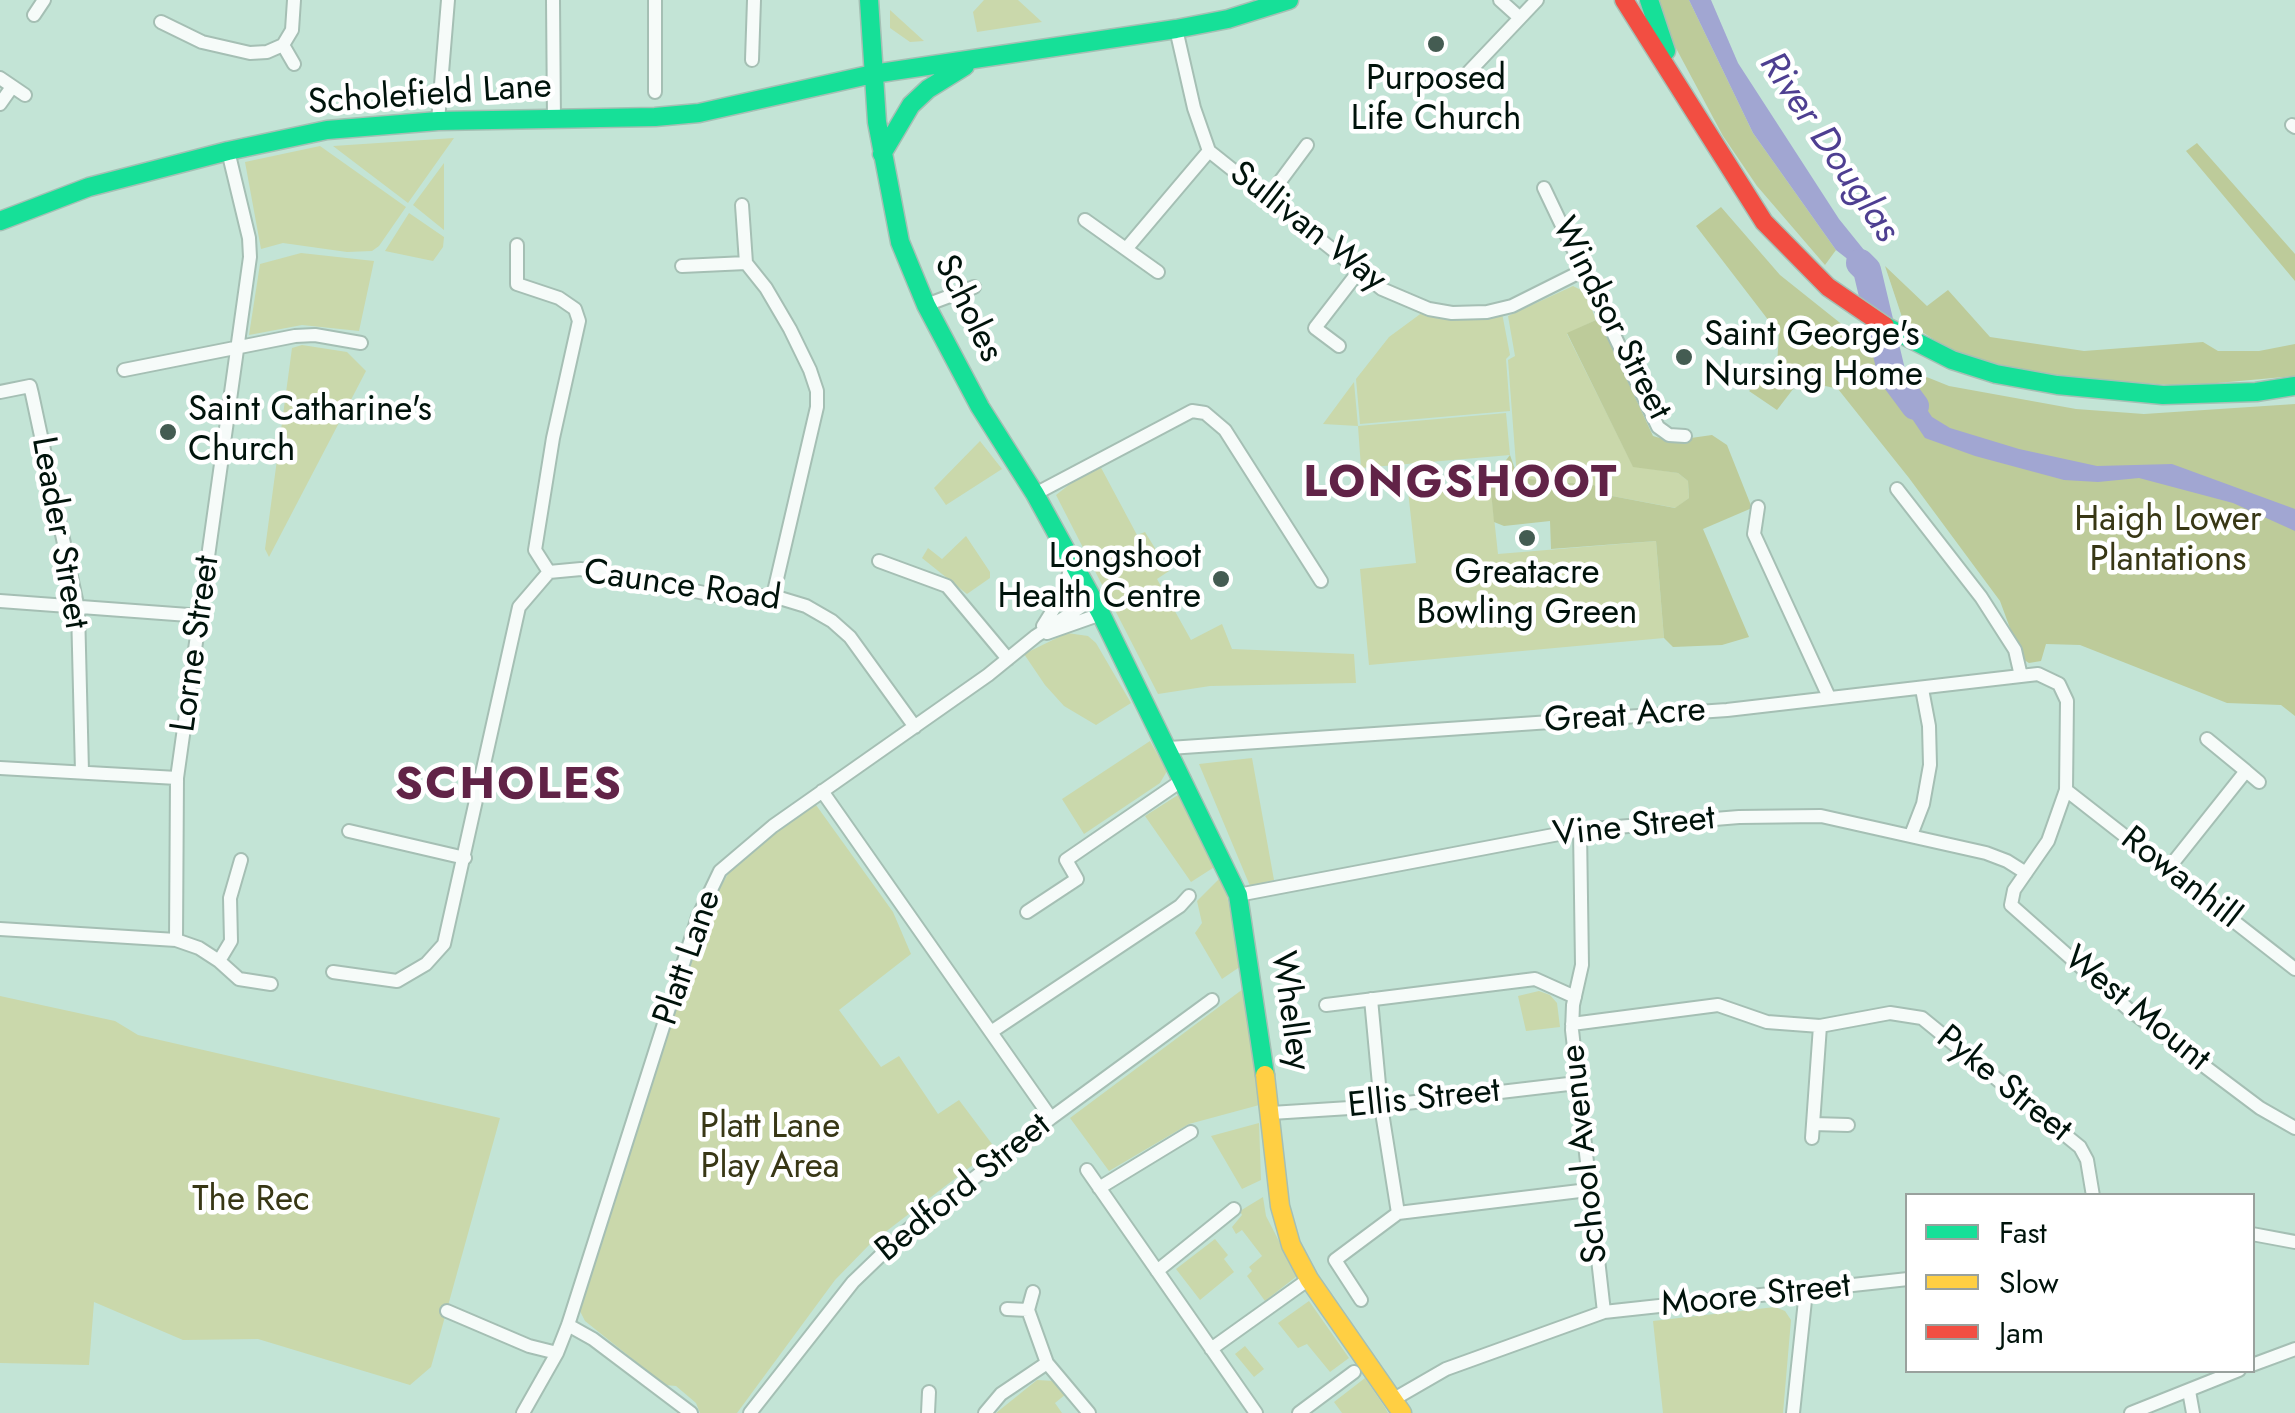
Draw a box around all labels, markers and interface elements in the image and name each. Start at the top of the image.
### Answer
marker: Purposed Life Church [1425,33,1447,55]
water label: River Douglas [1748,45,1908,251]
place label: Purposed Life Church [1351,60,1521,142]
street label: Scholefield Lane [307,67,553,125]
street label: Sullivan Way [1220,154,1394,302]
street label: Windsor Street [1541,211,1679,427]
street label: Scholes [923,249,1011,369]
place label: Saint George's Nursing Home [1704,316,1923,398]
marker: Saint George's Nursing Home [1673,346,1695,368]
place label: Saint Catharine's Church [188,391,432,473]
marker: Saint Catharine's Church [157,421,179,443]
street label: Leader Street [20,434,96,632]
district label: LONGSHOOT [1303,458,1619,512]
park label: Haigh Lower Plantations [2074,501,2262,583]
marker: Greatacre Bowling Green [1516,527,1538,549]
place label: Longshoot Health Centre [998,538,1201,620]
street label: Caunce Road [581,552,783,622]
street label: Lorne Street [164,553,230,735]
place label: Greatacre Bowling Green [1417,554,1637,636]
marker: Longshoot Health Centre [1210,568,1232,590]
street label: Great Acre [1543,690,1707,744]
district label: SCHOLES [395,760,623,814]
street label: Vine Street [1551,799,1717,857]
street label: Rowanhill [2112,819,2248,939]
street label: Platt Lane [646,885,732,1031]
street label: West Mount [2055,938,2217,1082]
street label: Whelley [1260,949,1318,1073]
street label: Pyke Street [1927,1018,2079,1152]
street label: School Avenue [1554,1042,1618,1266]
street label: Ellis Street [1346,1071,1502,1129]
street label: Bedford Street [868,1106,1060,1272]
park label: Platt Lane Play Area [700,1108,840,1190]
park label: The Rec [192,1181,310,1223]
legend [1905,1193,2255,1373]
text: Fast [1999,1211,2047,1254]
text: Slow [1999,1261,2059,1304]
street label: Moore Street [1659,1266,1853,1328]
text: Jam [1999,1311,2044,1354]

